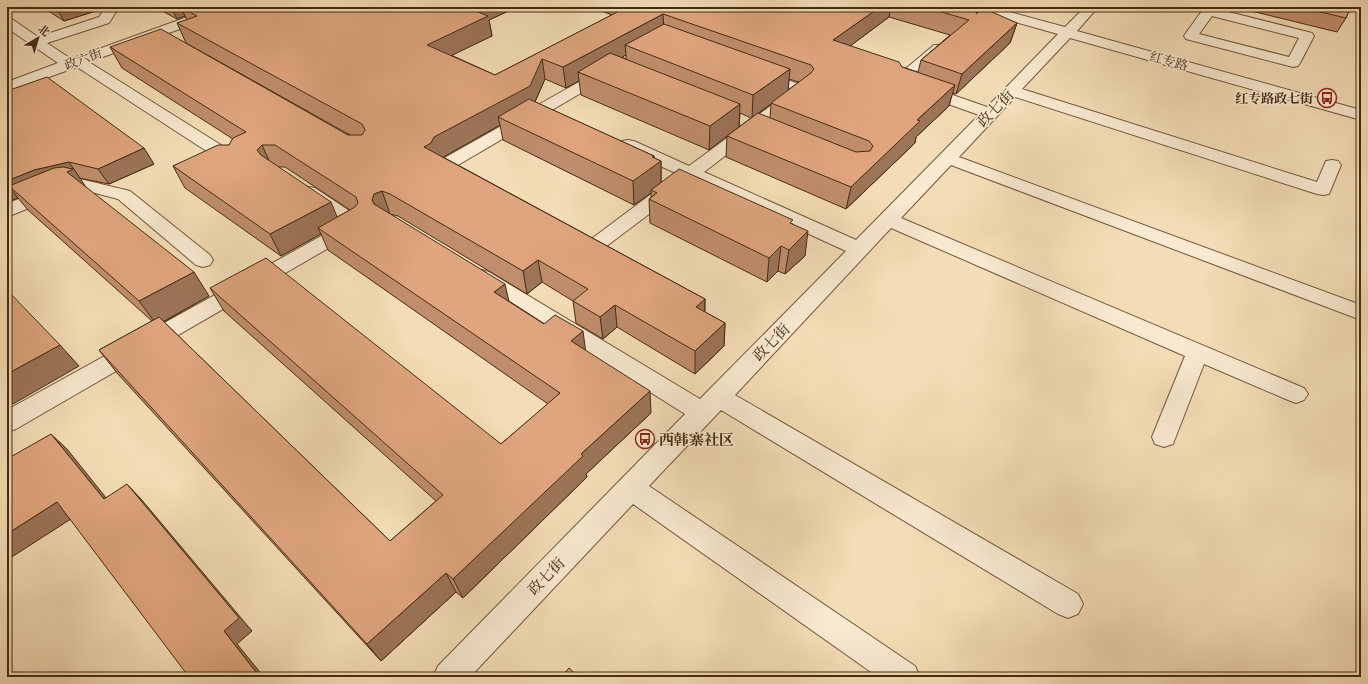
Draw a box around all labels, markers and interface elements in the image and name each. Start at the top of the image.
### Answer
north arrow [18,18,58,58]
text: 北 [36,21,53,39]
street label: 政六街 [62,44,104,74]
street label: 红专路 [1148,47,1190,75]
street label: 政七街 [973,85,1017,131]
bus stop icon: 红专路政七街 [1316,87,1338,109]
place label: 红专路政七街 [1235,90,1313,107]
street label: 政七街 [749,319,793,365]
bus stop icon: 西韩寨社区 [634,428,656,450]
place label: 西韩寨社区 [659,430,734,449]
street label: 政七街 [524,553,568,599]

